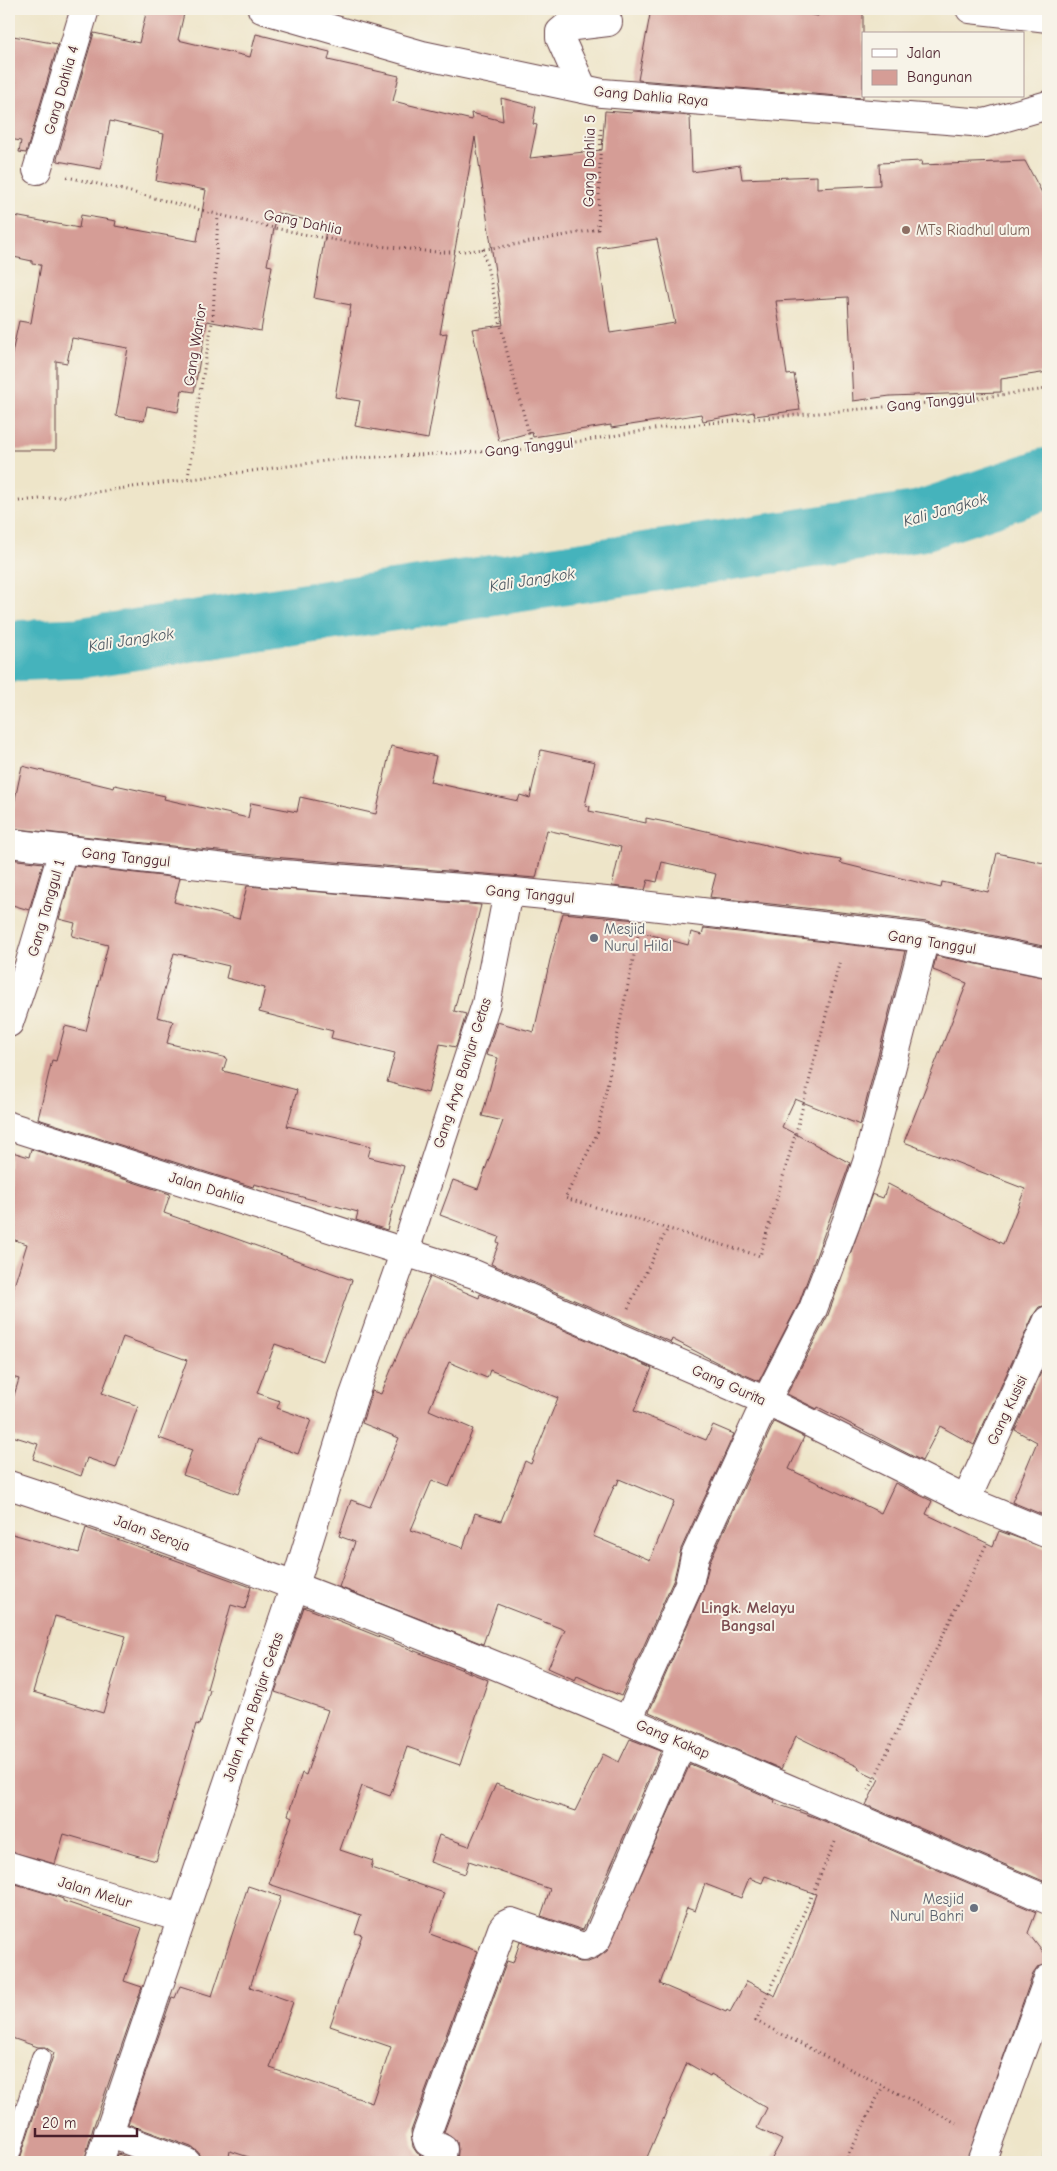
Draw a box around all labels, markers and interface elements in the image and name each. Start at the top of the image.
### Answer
legend [862,32,1024,98]
street label: Gang Dahlia 4 [40,43,82,137]
text: Jalan [907,44,941,62]
text: Bangunan [907,68,972,86]
street label: Gang Dahlia Raya [593,82,709,110]
street label: Gang Dahlia 5 [579,115,599,207]
street label: Gang Dahlia [262,206,344,238]
place label: MTs Riadhul ulum [916,221,1030,239]
marker: MTs Riadhul ulum [900,224,912,236]
street label: Gang Warior [180,303,210,387]
street label: Gang Tanggul [886,388,976,416]
street label: Gang Tanggul [484,433,574,461]
water label: Kali Jangkok [901,489,989,531]
water label: Kali Jangkok [488,564,576,596]
water label: Kali Jangkok [87,624,175,656]
street label: Gang Tanggul [81,843,171,871]
street label: Gang Tanggul 1 [24,857,68,959]
street label: Gang Tanggul [485,881,575,907]
place label: Mesjid Nurul Hilal [604,920,672,955]
street label: Gang Tanggul [887,926,977,958]
marker: Mesjid Nurul Hilal [588,932,600,944]
street label: Gang Arya Banjar Getas [429,995,495,1151]
street label: Jalan Dahlia [167,1168,247,1208]
street label: Gang Gurita [689,1361,769,1409]
street label: Gang Kusisi [983,1372,1031,1448]
street label: Jalan Seroja [112,1511,192,1555]
district label: Lingk. Melayu Bangsal [701,1599,795,1635]
street label: Jalan Arya Banjar Getas [219,1630,287,1784]
street label: Gang Kakap [633,1715,713,1763]
street label: Jalan Melur [56,1872,134,1912]
place label: Mesjid Nurul Bahri [890,1890,964,1925]
marker: Mesjid Nurul Bahri [968,1902,980,1914]
scale bar [35,2106,138,2138]
text: 20 m [42,2114,76,2132]

